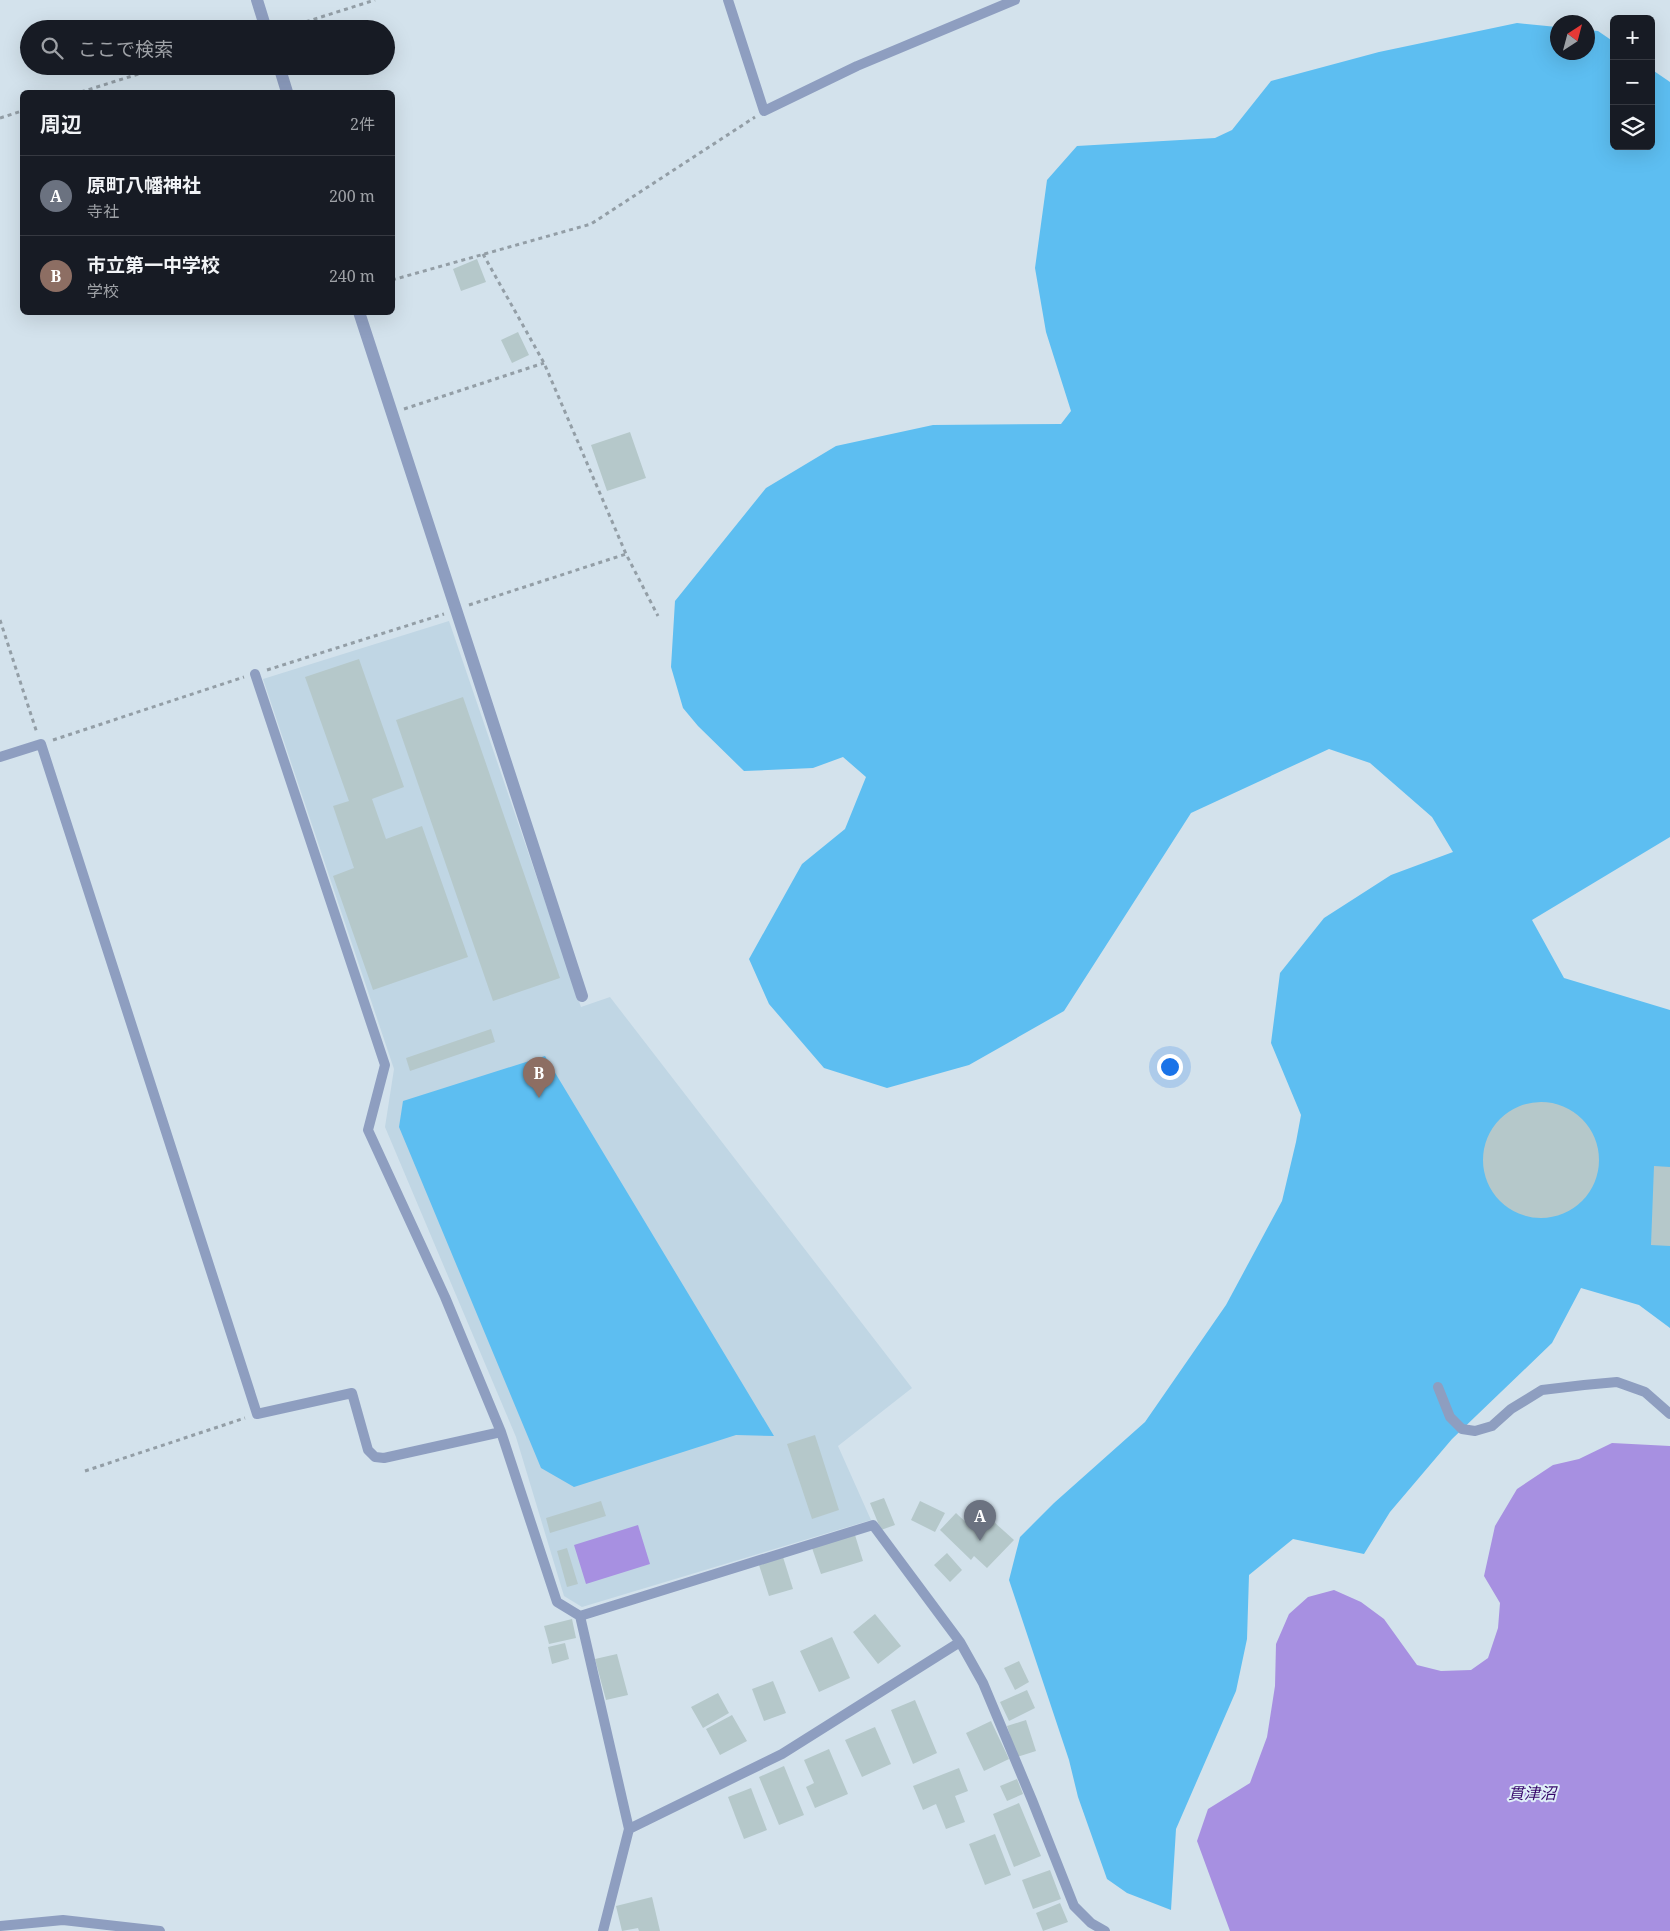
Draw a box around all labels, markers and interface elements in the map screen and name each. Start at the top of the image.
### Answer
north arrow [1550,15,1595,60]
map controls [1610,15,1655,150]
button: + [1610,15,1655,60]
search box [20,20,395,75]
icon: search [38,34,66,62]
text: ここで検索 [78,36,173,62]
button: − [1610,60,1655,105]
button: layers [1610,105,1655,150]
text: 周辺 [40,110,82,138]
text: 2件 [350,113,375,135]
text: 原町八幡神社 [87,172,201,198]
text: A [50,185,62,207]
text: 200 m [329,185,375,207]
text: 寺社 [87,200,119,222]
text: 市立第一中学校 [87,252,220,278]
text: B [51,265,61,287]
text: 240 m [329,265,375,287]
text: 学校 [87,280,119,302]
your location [1157,1054,1183,1080]
pin: B [523,1057,555,1098]
pin: A [964,1500,996,1541]
water label: 貫津沼 [1508,1782,1558,1804]

